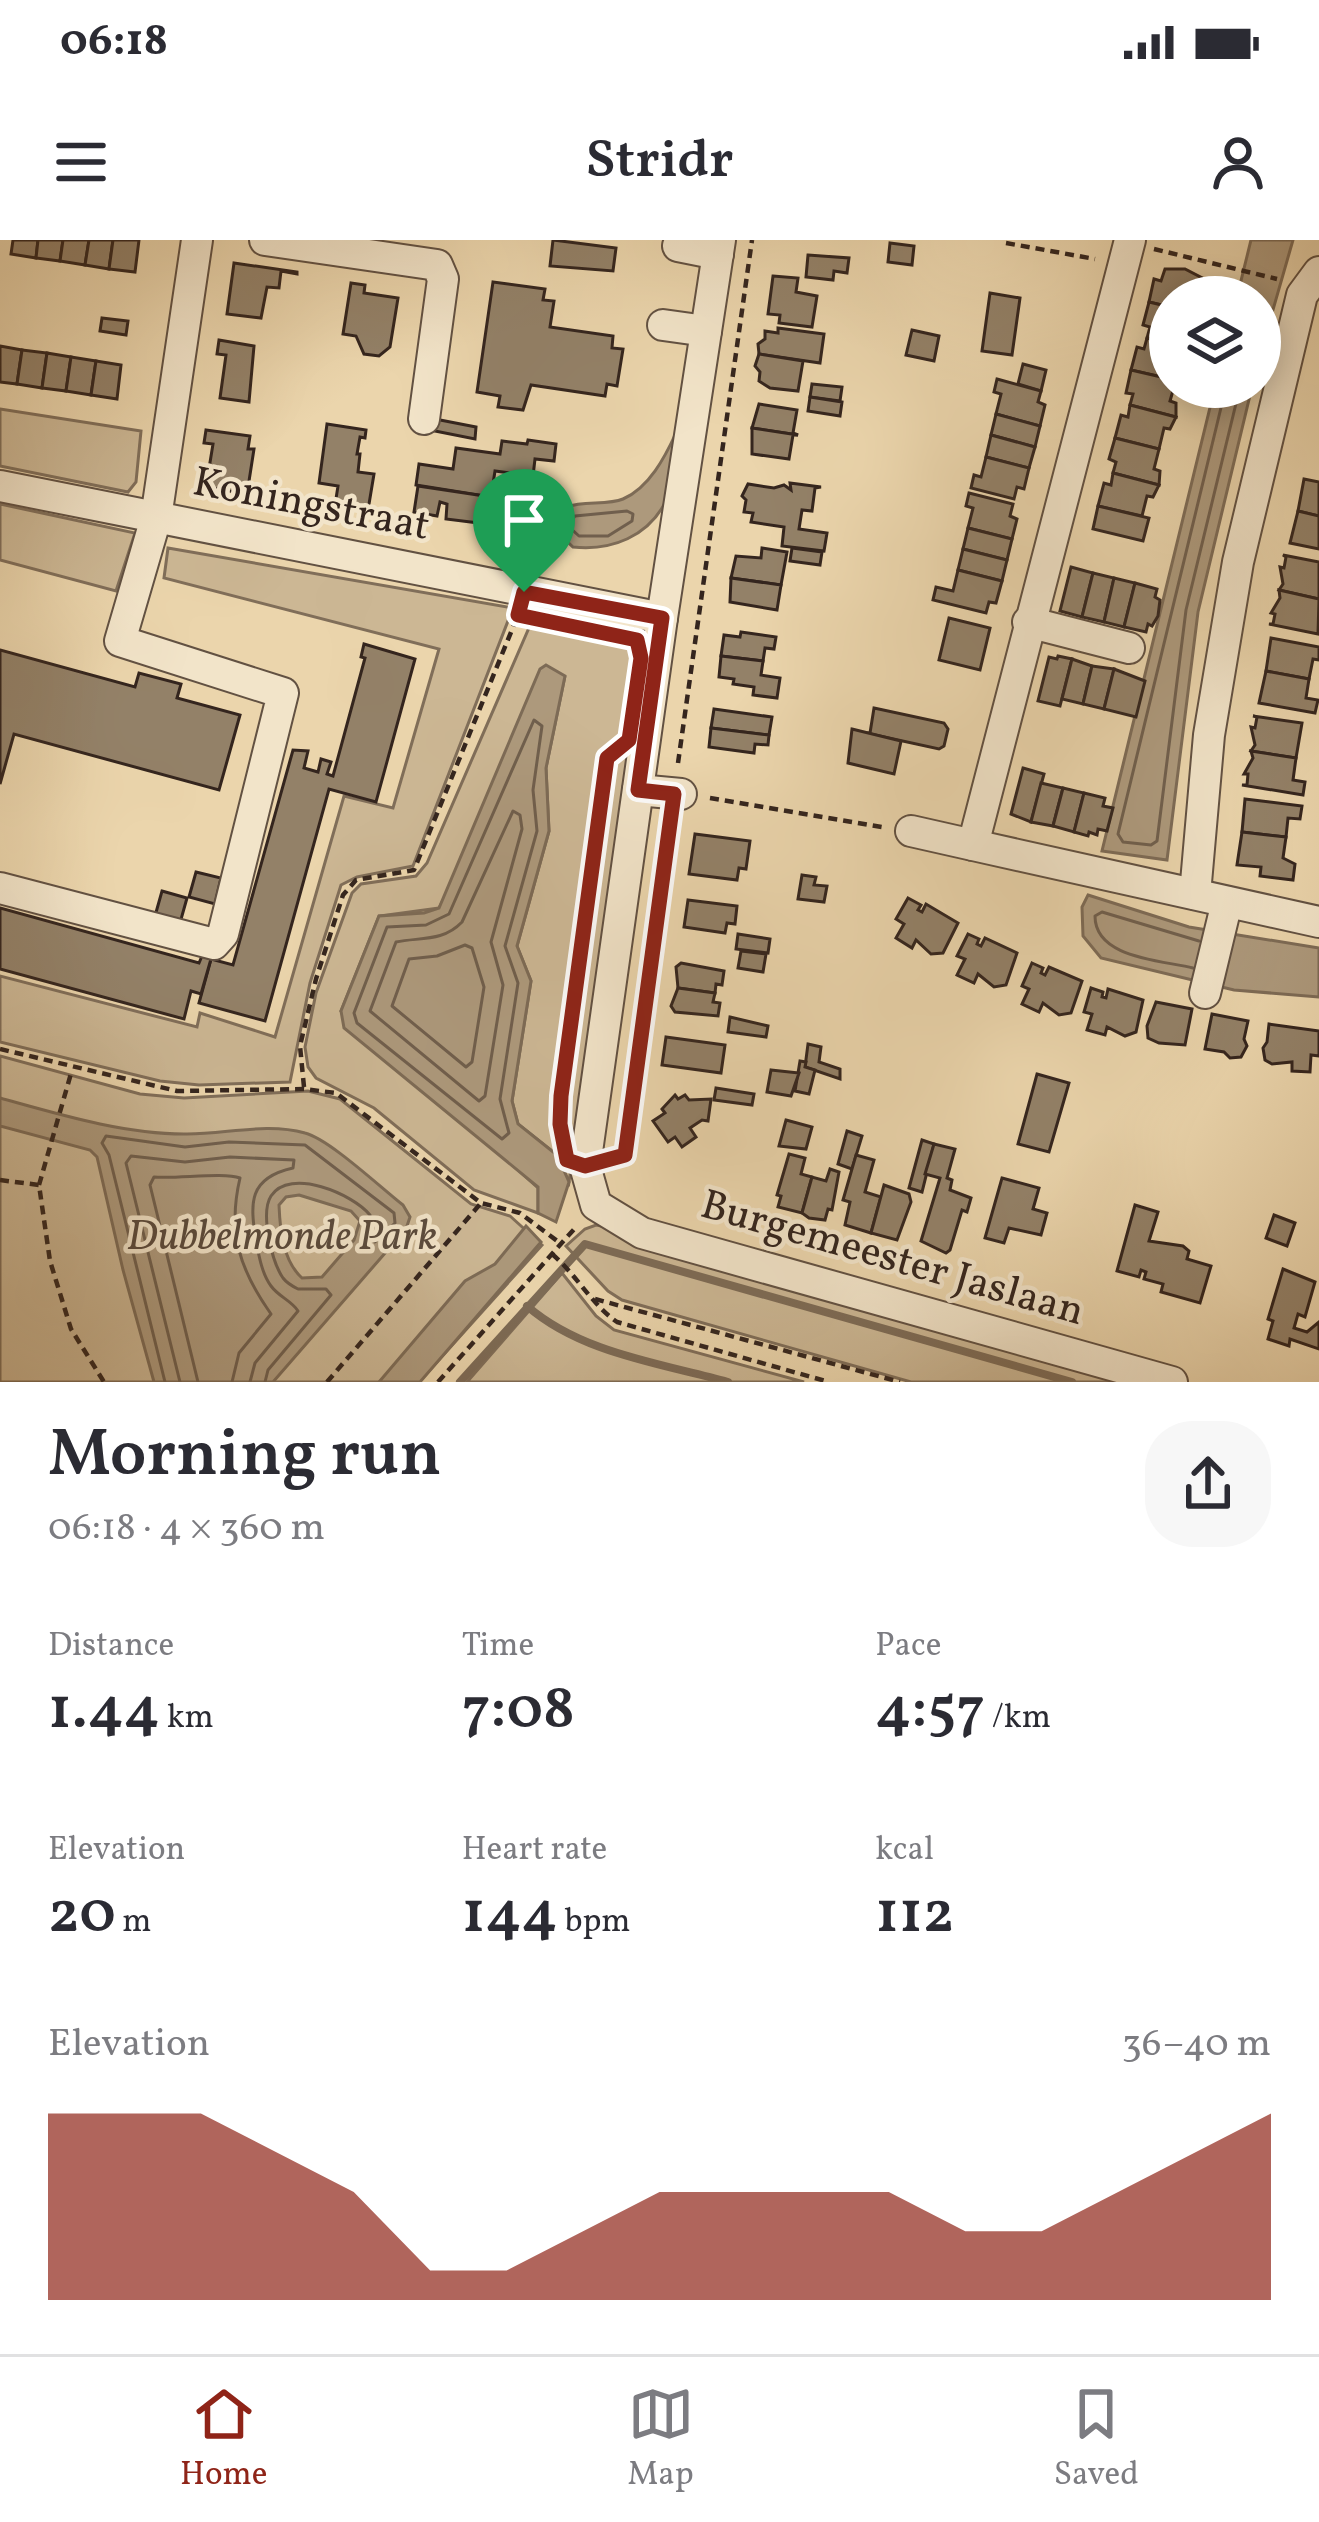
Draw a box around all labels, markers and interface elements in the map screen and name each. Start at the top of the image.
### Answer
text: 06:18 [60,11,168,74]
text: Stridr [585,125,734,200]
icon: menu [48,129,114,195]
icon: person [1205,129,1271,195]
map controls [1149,276,1281,408]
button: layers [1149,276,1281,408]
street label: Koningstraat [188,454,434,558]
pin [473,469,575,592]
icon: arrive [491,487,557,553]
street label: Burgemeester Jaslaan [693,1177,1091,1343]
park label: Dubbelmonde Park [127,1209,437,1268]
text: Morning run [48,1411,441,1503]
button: share [1145,1421,1271,1547]
text: 06:18 · 4 × 360 m [48,1502,325,1556]
text: Distance [48,1624,174,1670]
text: Time [462,1624,534,1670]
text: Pace [875,1624,941,1670]
text: 1.44 [48,1670,160,1753]
text: 7:08 [462,1670,575,1753]
text: 4:57 [875,1670,985,1753]
text: km [160,1696,214,1742]
text: /km [985,1696,1051,1742]
text: Elevation [48,1828,185,1874]
text: Heart rate [462,1828,607,1874]
text: kcal [875,1828,934,1874]
text: 20 [48,1874,116,1957]
text: 144 [462,1874,558,1957]
text: 112 [875,1874,954,1957]
text: m [116,1900,152,1946]
text: bpm [558,1900,631,1946]
text: Elevation [48,2018,210,2072]
text: 36–40 m [1122,2018,1271,2072]
tab: Home [180,2381,267,2499]
tab: Map [628,2381,694,2499]
tab: Saved [1054,2381,1139,2499]

